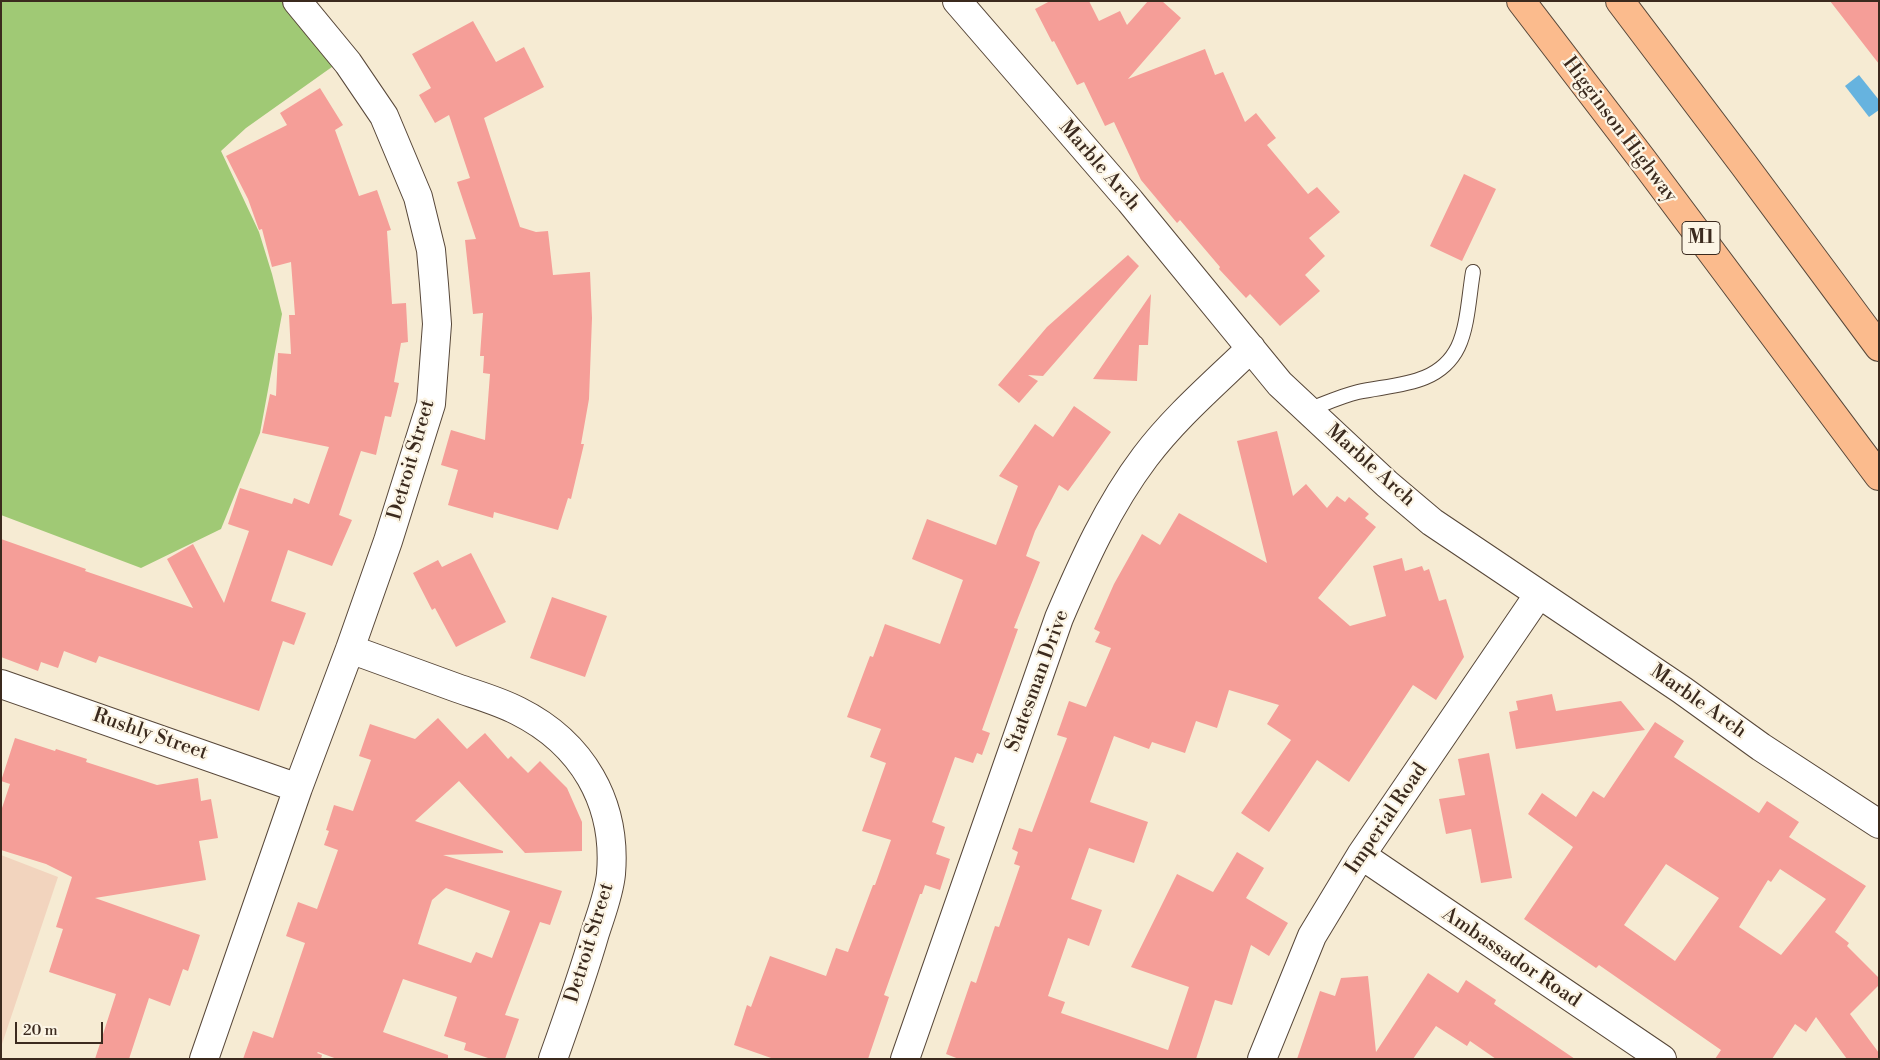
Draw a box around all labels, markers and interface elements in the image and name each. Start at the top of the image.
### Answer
street label: Higginson Highway [1556,52,1682,208]
street label: Marble Arch [1053,116,1145,216]
road number: M1 [1682,222,1720,254]
street label: Detroit Street [383,397,441,523]
street label: Marble Arch [1320,420,1420,512]
street label: Statesman Drive [1001,607,1075,755]
street label: Marble Arch [1645,660,1751,744]
street label: Rushly Street [89,704,211,766]
street label: Imperial Road [1341,759,1433,879]
street label: Detroit Street [560,880,620,1006]
street label: Ambassador Road [1437,903,1585,1013]
scale bar [18,1012,105,1044]
text: 20 m [23,1021,58,1040]

